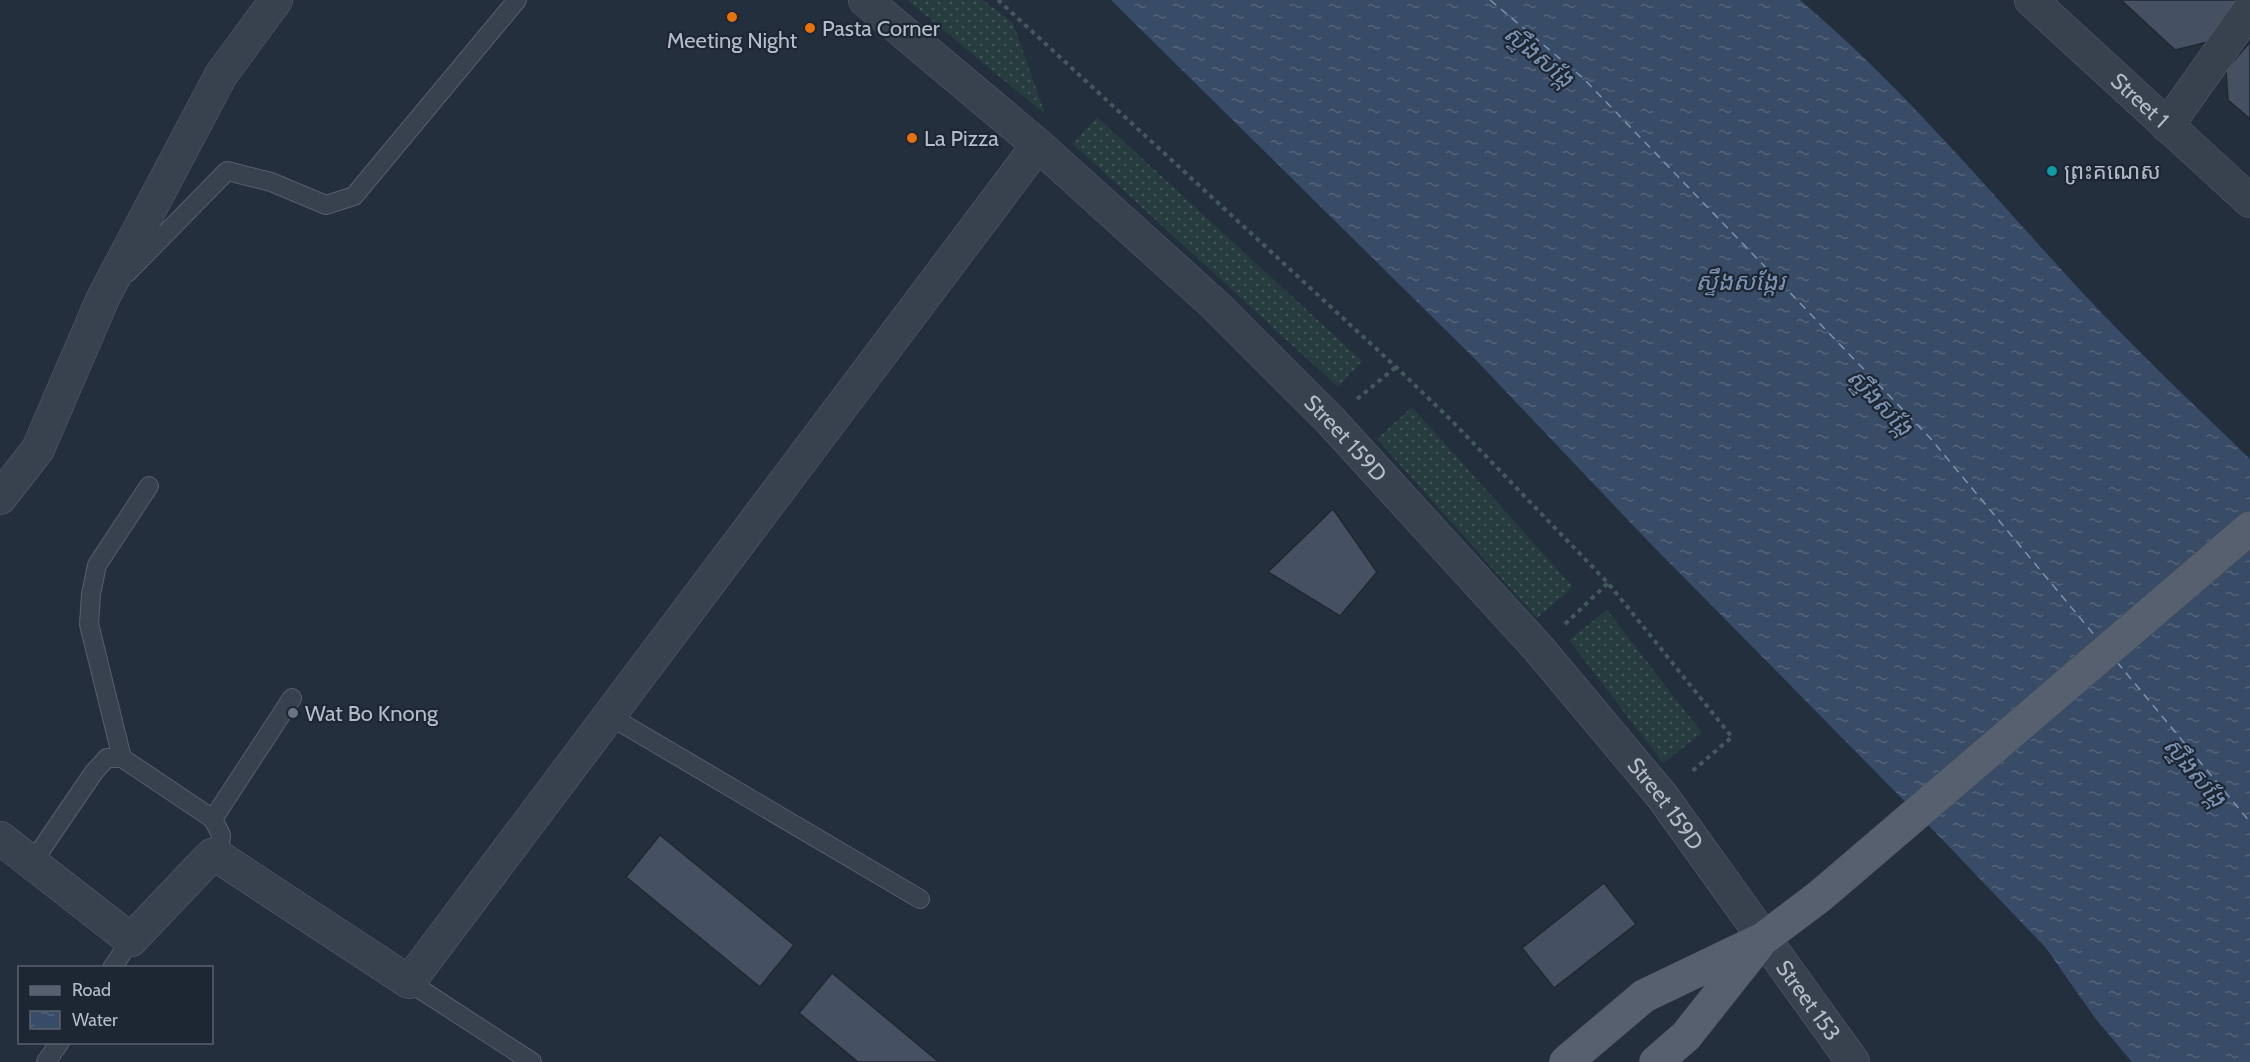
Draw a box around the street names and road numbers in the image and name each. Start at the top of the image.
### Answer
street label: Street 1 [2106,67,2174,133]
street label: Street 159D [1299,389,1393,487]
street label: Street 159D [1622,752,1710,855]
street label: Street 153 [1771,955,1847,1046]

